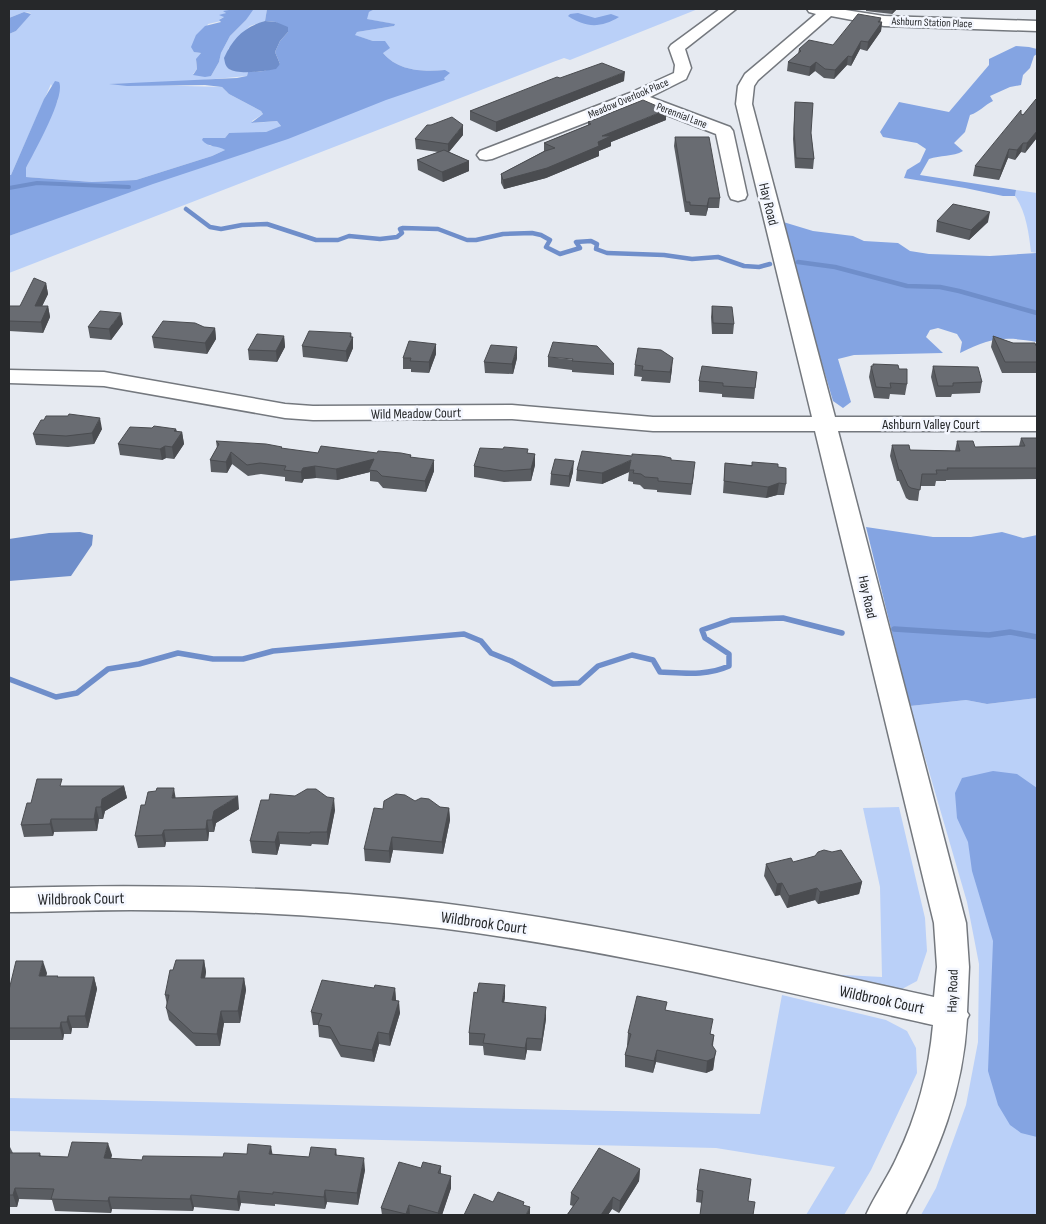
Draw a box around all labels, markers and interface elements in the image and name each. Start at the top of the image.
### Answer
street label: Ashburn Station Place [891,15,972,30]
street label: Meadow Overlook Place [586,76,670,121]
street label: Perennial Lane [655,100,709,131]
street label: Hay Road [755,181,782,227]
street label: Wild Meadow Court [371,404,461,423]
street label: Ashburn Valley Court [881,416,980,433]
street label: Hay Road [855,574,880,620]
street label: Wildbrook Court [38,889,125,910]
street label: Wildbrook Court [440,908,528,939]
street label: Hay Road [943,969,962,1013]
street label: Wildbrook Court [837,982,926,1019]

